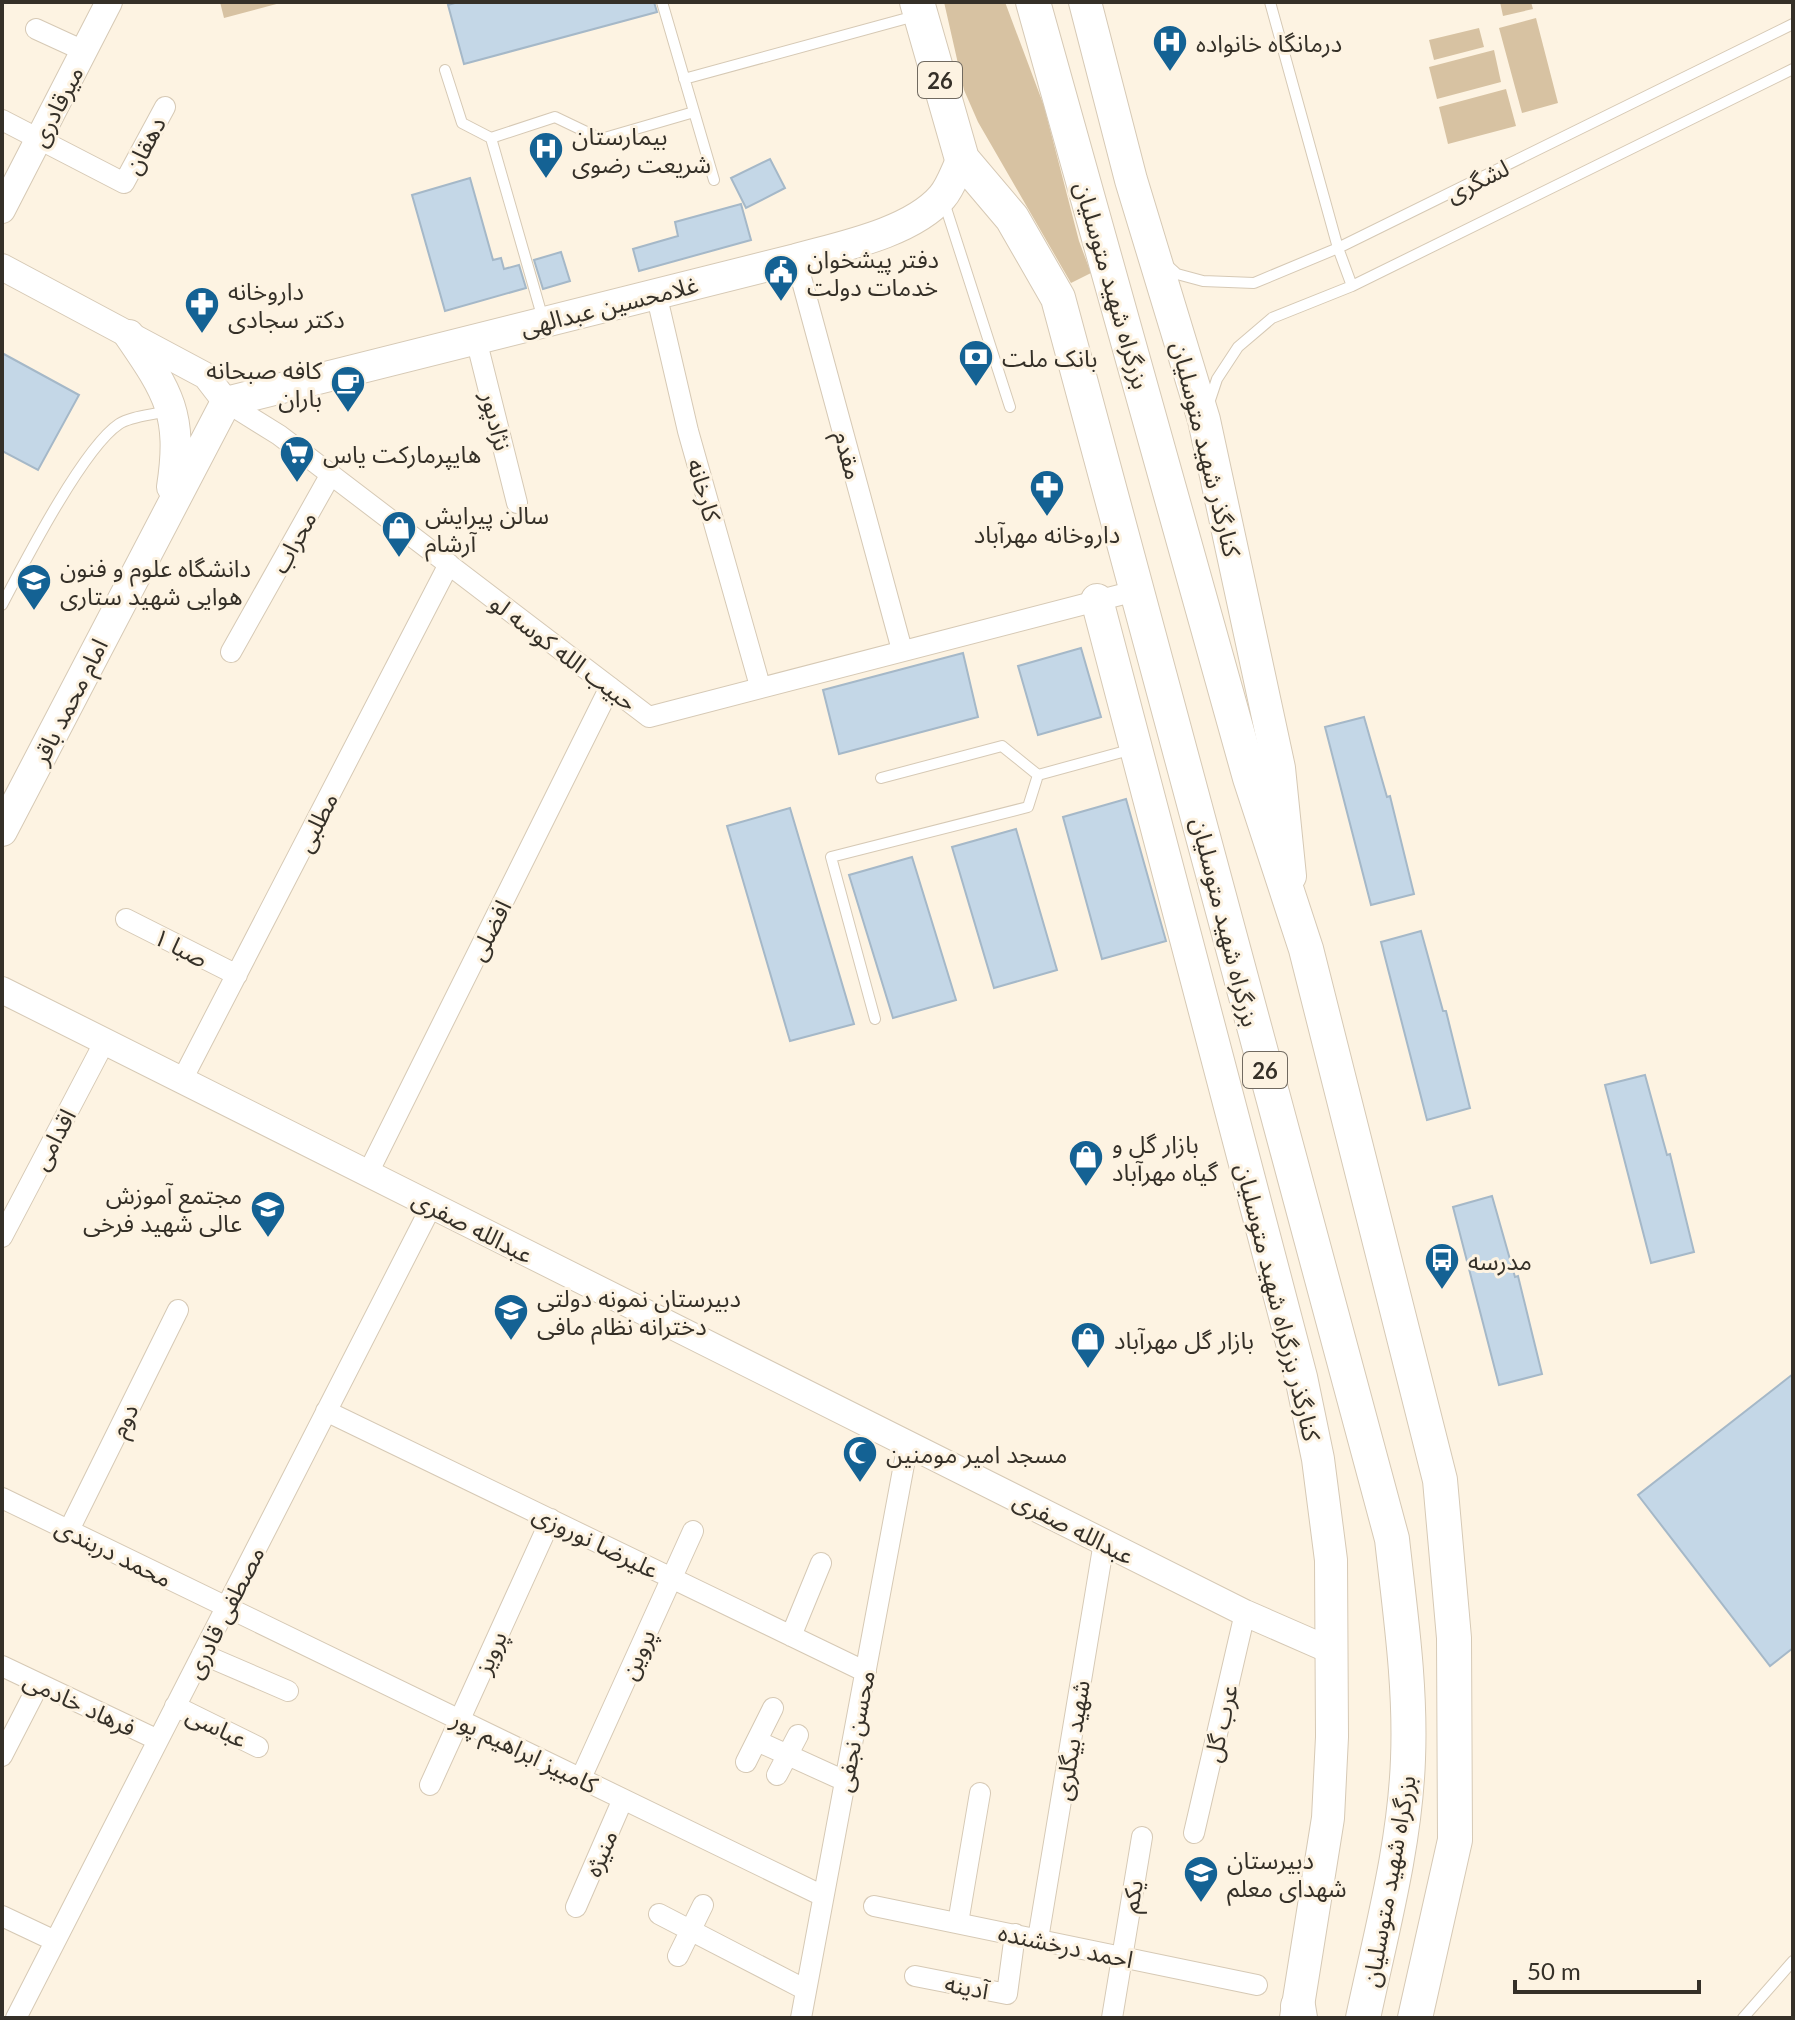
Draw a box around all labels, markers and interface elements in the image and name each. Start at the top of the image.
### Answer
hospital icon: درمانگاه خانواده [1151,23,1189,73]
place label: درمانگاه خانواده [1196,28,1342,58]
street label: میرقادری [23,61,89,152]
road number: 26 [918,62,962,98]
street label: دهقان [117,111,172,179]
place label: بیمارستان شریعت رضوی [572,121,711,179]
hospital icon: بیمارستان شریعت رضوی [527,130,565,180]
street label: لشگری [1441,152,1514,209]
street label: بزرگراه شهید متوسلیان [1069,178,1156,392]
place label: دفتر پیشخوان خدمات دولت [807,244,939,302]
public building icon: دفتر پیشخوان خدمات دولت [762,253,800,303]
street label: غلامحسین عبدالهی [517,269,701,341]
place label: داروخانه دکتر سجادی [228,276,345,334]
pharmacy icon: داروخانه دکتر سجادی [183,285,221,335]
bank icon: بانک ملت [957,338,995,388]
street label: کنارگذر شهید متوسلیان [1165,338,1248,561]
place label: بانک ملت [1002,343,1097,372]
place label: کافه صبحانه باران [206,355,323,413]
cafe icon: کافه صبحانه باران [329,364,367,414]
street label: نژادپور [473,387,518,454]
street label: مقدم [824,428,869,484]
supermarket icon: هایپرمارکت یاس [278,434,316,484]
place label: هایپرمارکت یاس [323,439,481,470]
street label: کارخانه [681,455,728,526]
pharmacy icon: داروخانه مهرآباد [1028,468,1066,518]
place label: سالن پیرایش آرشام [425,500,549,562]
street label: محراب [264,506,323,579]
shop icon: سالن پیرایش آرشام [380,509,418,559]
place label: داروخانه مهرآباد [974,519,1120,549]
place label: دانشگاه علوم و فنون هوایی شهید ستاری [60,553,251,611]
school or university icon: دانشگاه علوم و فنون هوایی شهید ستاری [15,562,53,612]
street label: حبیب الله کوسه لو [484,587,643,717]
street label: امام محمد باقر [24,633,118,772]
street label: مطلبی [289,787,343,857]
street label: بزرگراه شهید متوسلیان [1185,815,1266,1030]
street label: افضلی [462,895,516,965]
street label: صبا ۱ [149,921,213,973]
road number: 26 [1243,1052,1287,1088]
street label: اقدامی [25,1103,81,1175]
place label: بازار گل و گیاه مهرآباد [1112,1129,1219,1187]
shop icon: بازار گل و گیاه مهرآباد [1067,1138,1105,1188]
street label: کنارگذر بزرگراه شهید متوسلیان [1230,1160,1328,1445]
place label: مجتمع آموزش عالی شهید فرخی [83,1180,242,1238]
street label: عبدالله صفری [407,1183,538,1270]
school or university icon: مجتمع آموزش عالی شهید فرخی [249,1189,287,1239]
bus stop icon: مدرسه [1423,1241,1461,1291]
place label: مدرسه [1468,1246,1532,1276]
place label: دبیرستان نمونه دولتی دخترانه نظام مافی [537,1283,741,1345]
school or university icon: دبیرستان نمونه دولتی دخترانه نظام مافی [492,1292,530,1342]
shop icon: بازار گل مهرآباد [1069,1320,1107,1370]
place label: بازار گل مهرآباد [1114,1325,1254,1355]
street label: دوم [103,1398,148,1444]
mosque icon: مسجد امیر مومنین [841,1434,879,1484]
place label: مسجد امیر مومنین [886,1439,1067,1469]
street label: عبدالله صفری [1008,1484,1139,1571]
street label: علیرضا نوروزی [528,1498,664,1585]
street label: محمد دربندی [51,1511,177,1594]
street label: مصطفی قادری [178,1541,271,1683]
street label: پروین [613,1624,663,1685]
street label: پرویز [467,1626,514,1680]
street label: فرهاد خادمی [19,1664,141,1743]
street label: محسن نجفی [828,1668,880,1794]
street label: شهید بیگلری [1047,1678,1096,1802]
street label: عرب گل [1197,1681,1244,1765]
street label: عباسی [182,1699,252,1753]
street label: کامبیز ابراهیم پور [445,1703,604,1803]
street label: بزرگراه شهید متوسلیان [1355,1773,1422,1989]
street label: منیژه [577,1825,624,1881]
place label: دبیرستان شهدای معلم [1227,1845,1347,1906]
school or university icon: دبیرستان شهدای معلم [1182,1854,1220,1904]
street label: یکم [1114,1877,1152,1915]
street label: احمد درخشنده [996,1917,1136,1974]
scale bar [1515,1944,1699,1994]
text: 50 m [1527,1956,1581,1985]
street label: آدینه [943,1968,992,2005]

